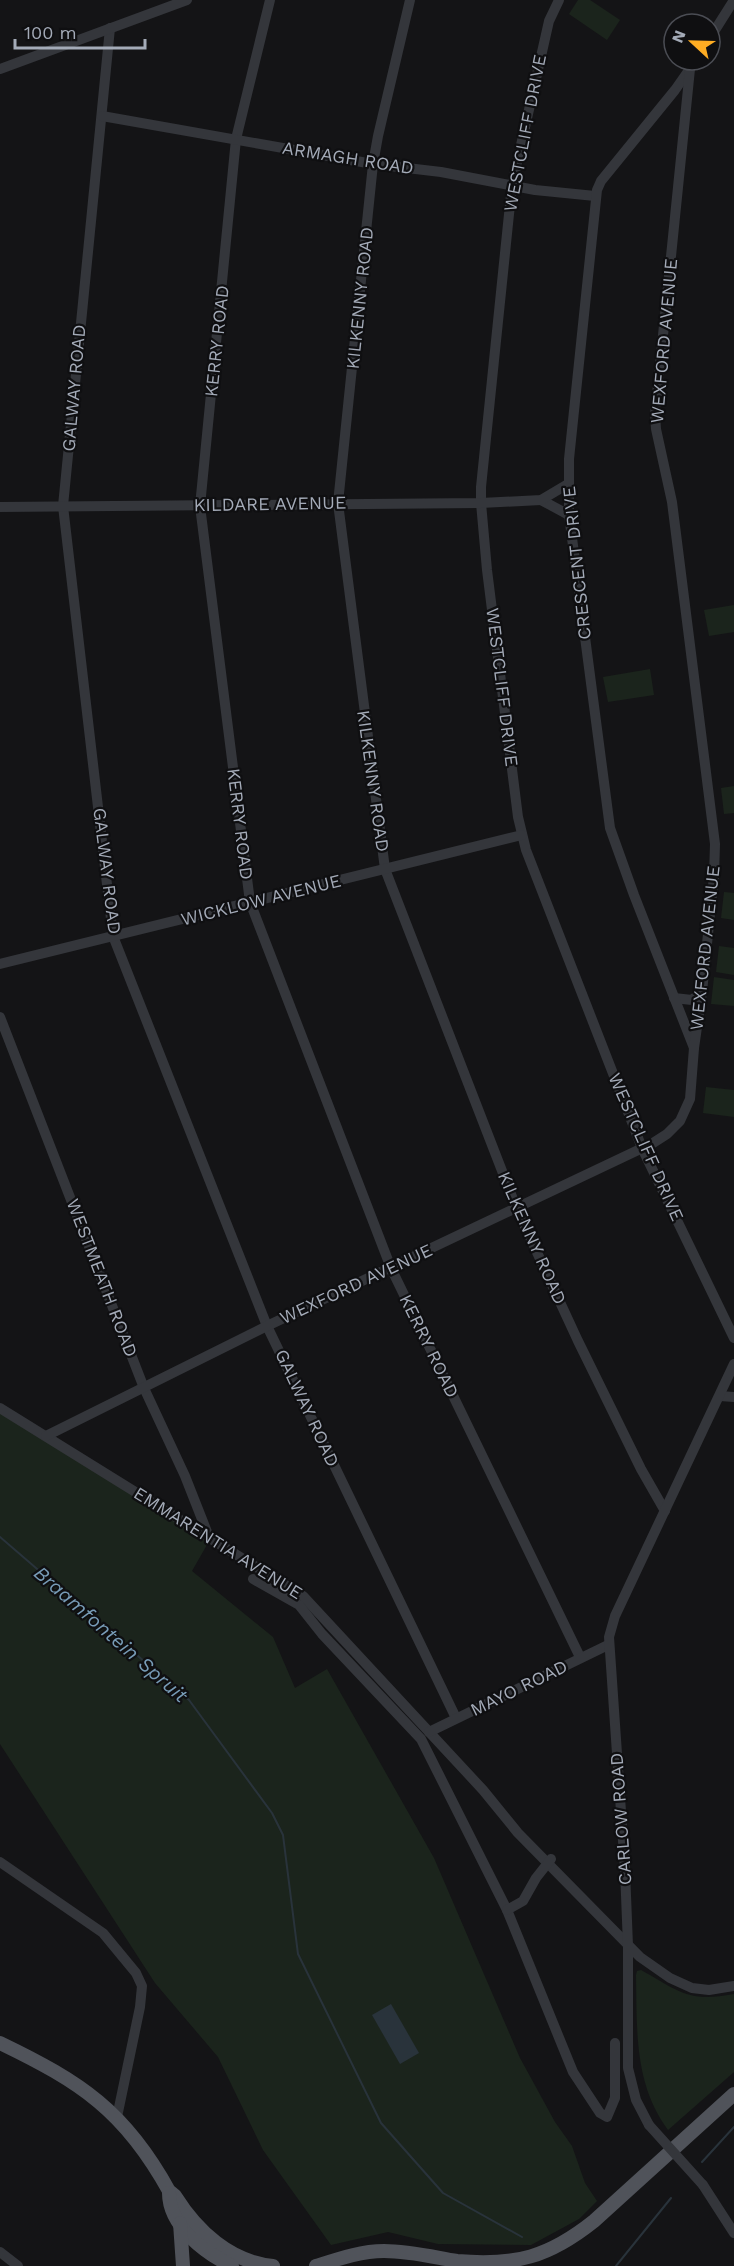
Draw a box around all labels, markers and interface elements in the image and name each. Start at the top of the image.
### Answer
scale bar [15,12,146,50]
north arrow [662,12,722,72]
text: 100 m [24,22,77,43]
text: N [668,28,690,46]
street label: WESTCLIFF DRIVE [499,52,550,213]
street label: ARMAGH ROAD [281,137,415,178]
street label: KILKENNY ROAD [342,226,377,370]
street label: WEXFORD AVENUE [646,258,681,424]
street label: KERRY ROAD [200,284,233,398]
street label: GALWAY ROAD [57,324,90,452]
street label: CRESCENT DRIVE [558,485,595,641]
street label: KILDARE AVENUE [194,492,346,515]
street label: WESTCLIFF DRIVE [482,606,523,768]
street label: KILKENNY ROAD [353,709,394,853]
street label: KERRY ROAD [223,767,258,881]
street label: GALWAY ROAD [89,807,126,935]
street label: WEXFORD AVENUE [685,865,724,1031]
street label: WICKLOW AVENUE [179,869,343,930]
street label: WESTCLIFF DRIVE [604,1070,689,1224]
street label: KILKENNY ROAD [494,1168,571,1307]
street label: WESTMEATH ROAD [63,1196,142,1360]
street label: WEXFORD AVENUE [276,1239,435,1328]
street label: KERRY ROAD [395,1291,464,1401]
street label: GALWAY ROAD [271,1346,344,1470]
street label: EMMARENTIA AVENUE [130,1482,306,1603]
water label: Braamfontein Spruit [29,1561,194,1708]
street label: MAYO ROAD [467,1655,571,1720]
street label: CARLOW ROAD [605,1752,636,1886]

